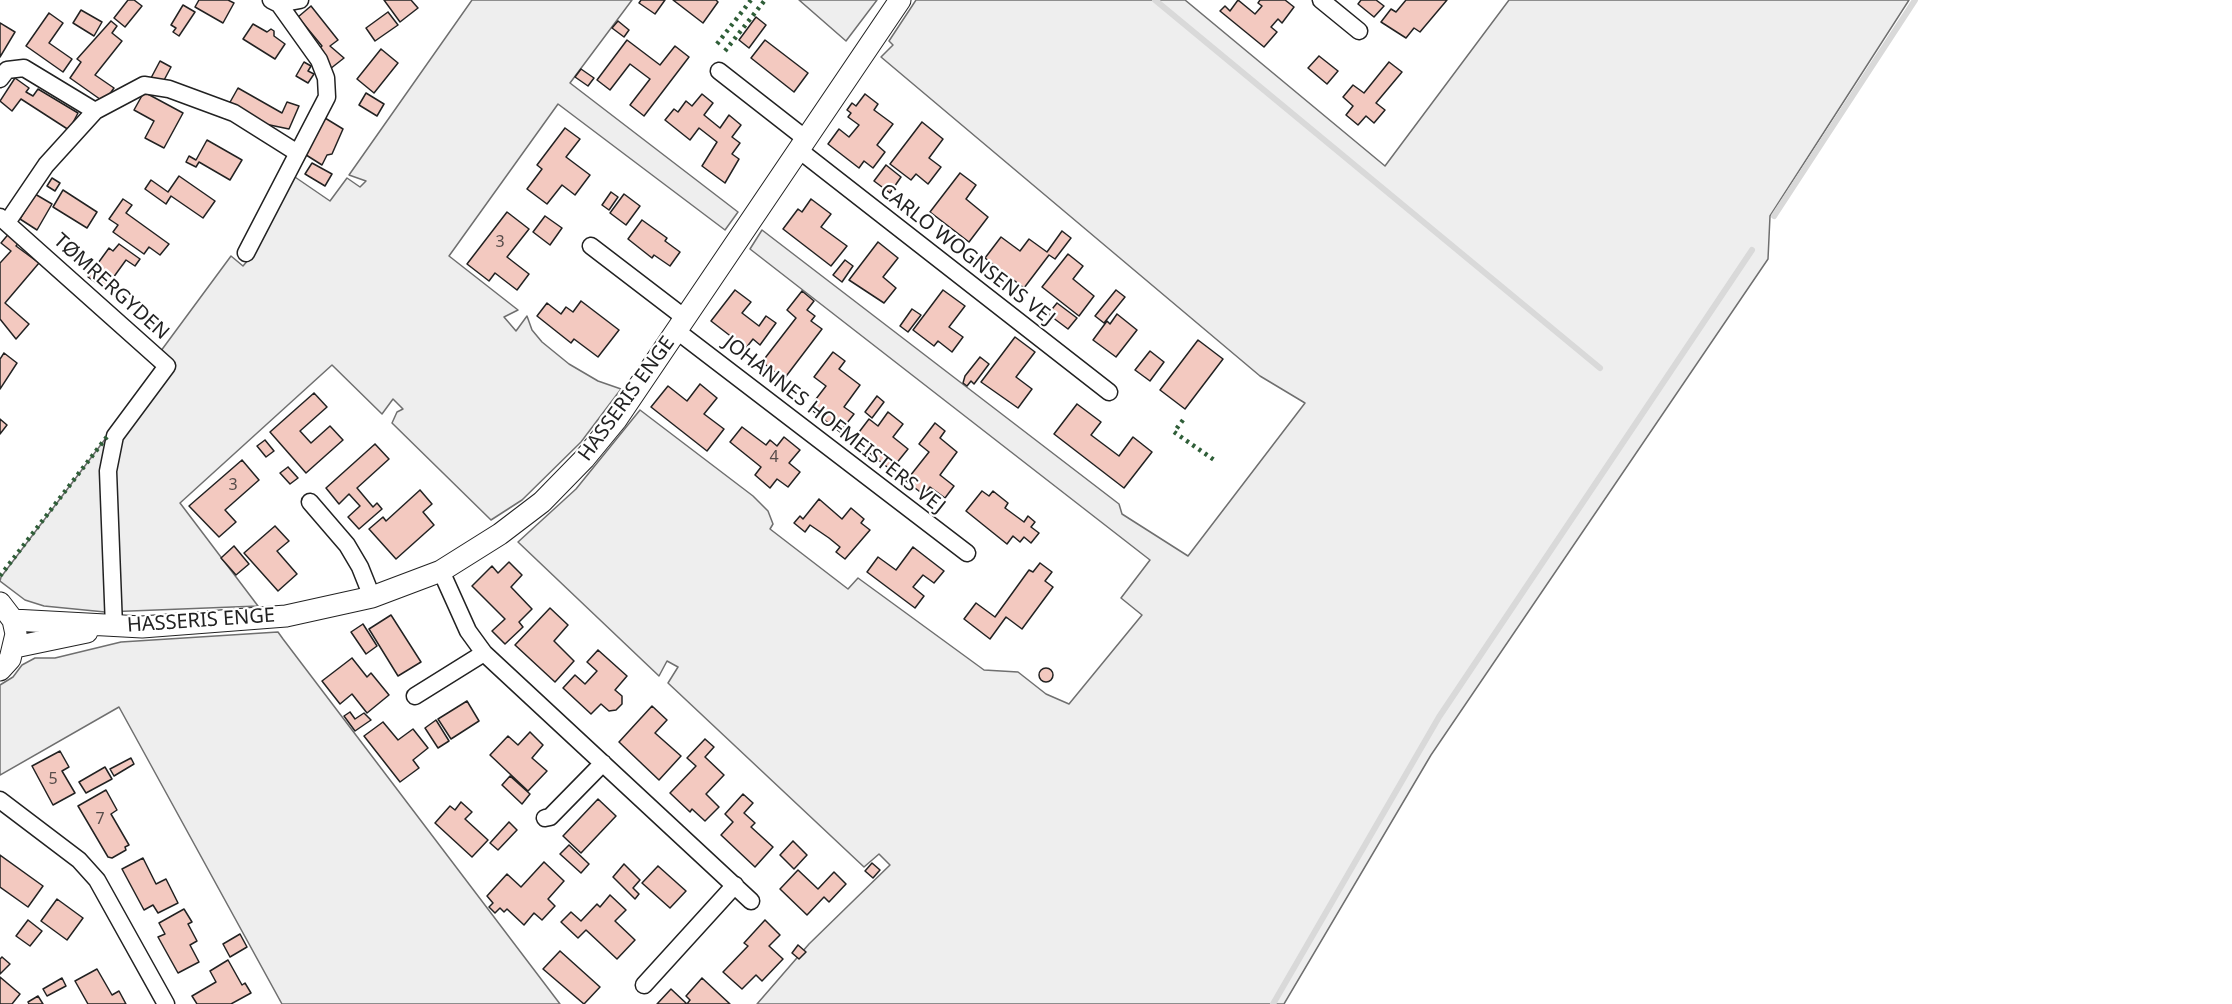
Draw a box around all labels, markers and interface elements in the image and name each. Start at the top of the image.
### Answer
street label: CARLO WOGNSENS VEJ [875,179,1059,331]
street label: TØMRERGYDEN [48,229,174,345]
house number: 3 [495,232,505,252]
street label: JOHANNES HOFMEISTERS VEJ [718,331,950,519]
street label: HASSERIS ENGE [574,332,680,466]
house number: 4 [769,447,779,467]
house number: 3 [228,475,238,495]
street label: HASSERIS ENGE [126,604,276,638]
house number: 5 [48,769,58,789]
house number: 7 [95,809,105,829]

